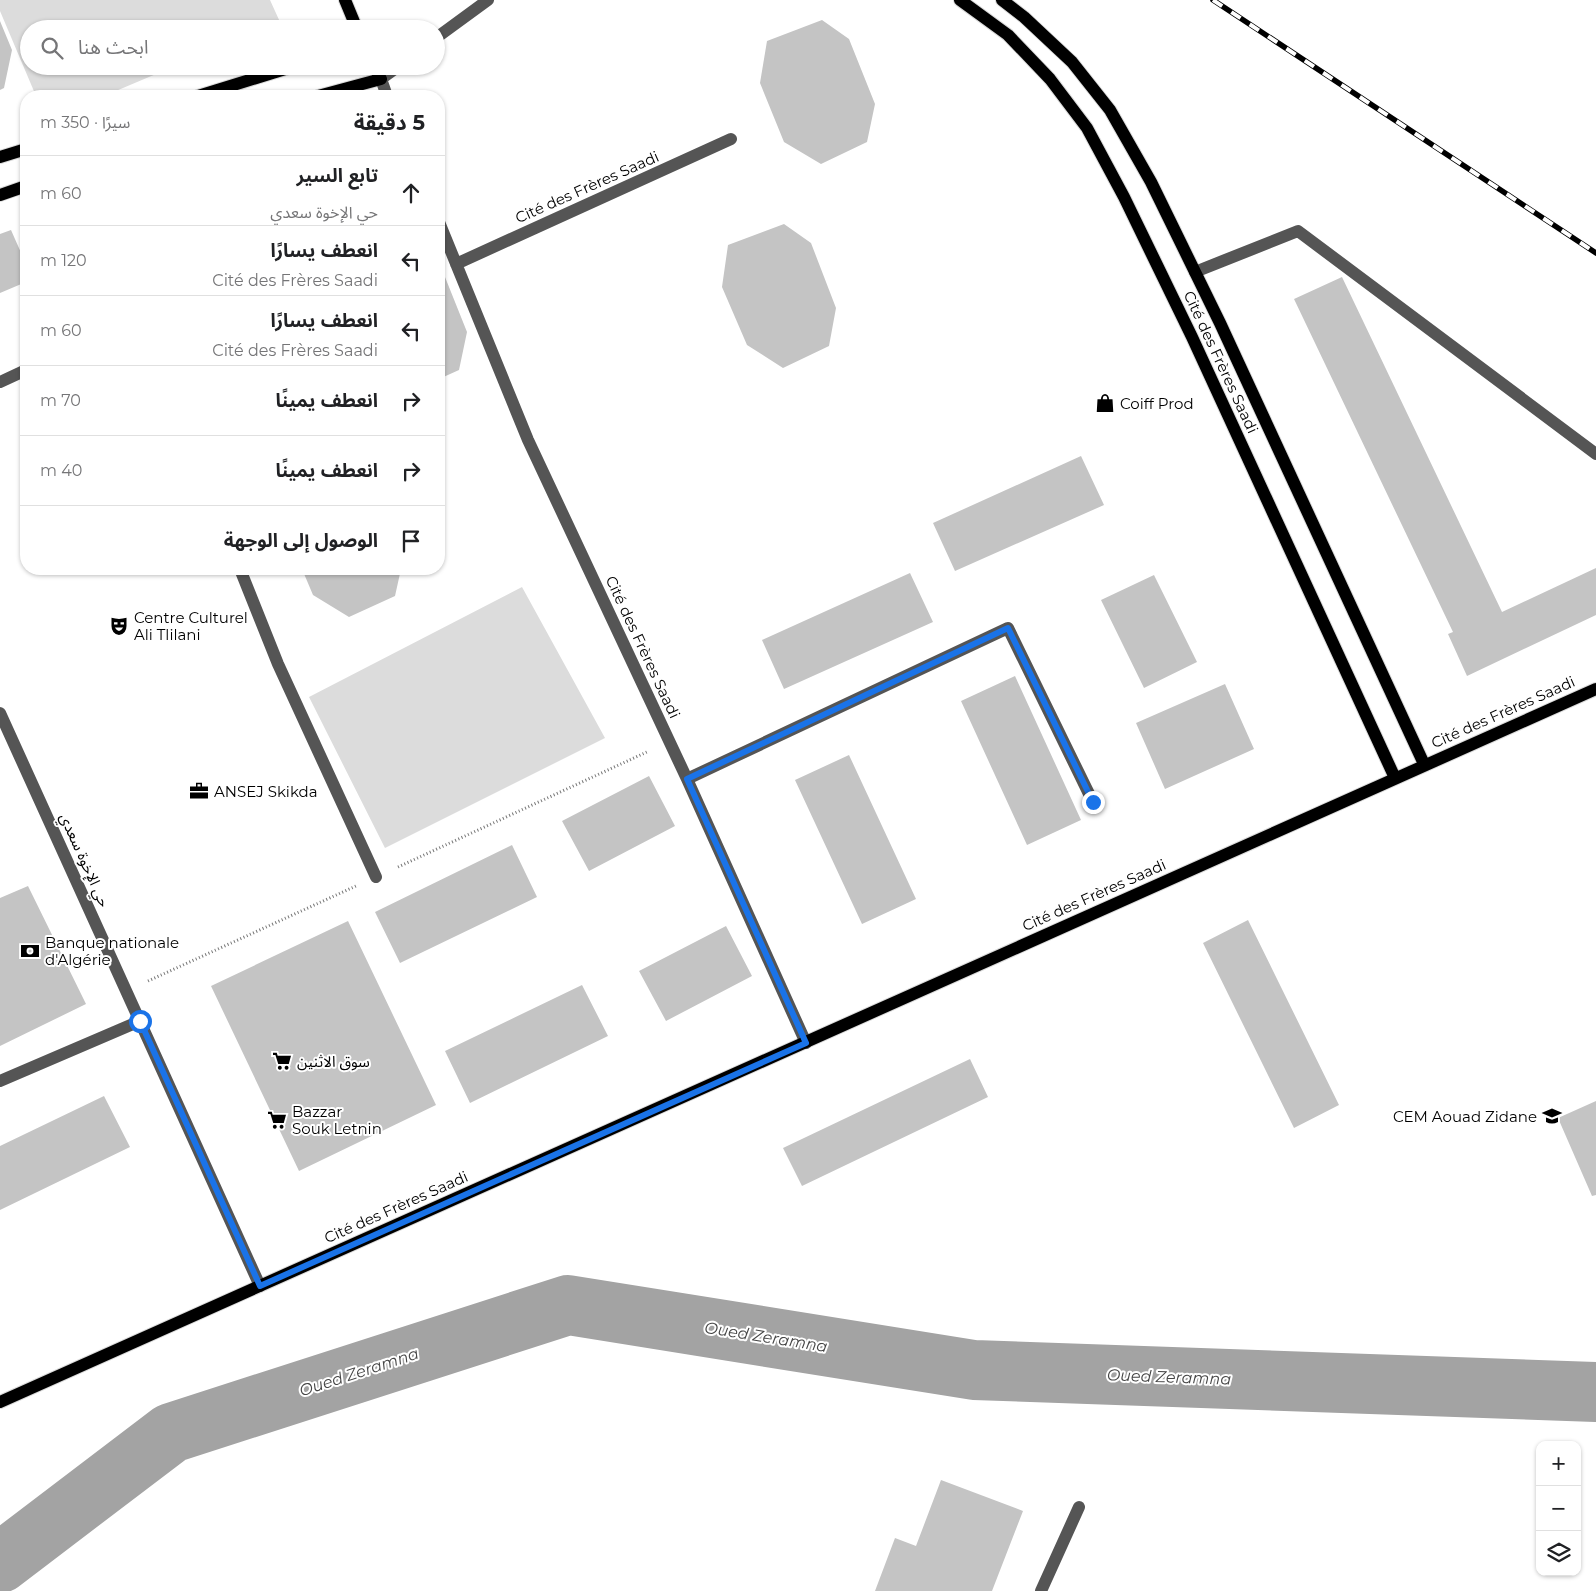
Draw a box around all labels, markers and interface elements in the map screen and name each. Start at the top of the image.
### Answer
search box [20,20,445,75]
icon: search [38,34,66,62]
text: ابحث هنا [78,36,148,59]
text: 5 دقيقة [354,110,425,135]
text: سيرًا · 350 m [40,113,130,132]
street label: Cité des Frères Saadi [512,147,662,227]
text: تابع السير [296,164,378,187]
icon: ahead [397,179,425,207]
text: 60 m [40,184,82,203]
text: حي الإخوة سعدي [270,203,378,222]
text: انعطف يسارًا [271,239,378,262]
icon: left [397,247,425,275]
text: 120 m [40,251,87,270]
text: Cité des Frères Saadi [212,271,378,290]
street label: Cité des Frères Saadi [1180,288,1262,436]
text: انعطف يسارًا [271,309,378,332]
icon: left [397,317,425,345]
text: 60 m [40,321,82,340]
text: Cité des Frères Saadi [212,341,378,360]
icon: right [397,387,425,415]
text: انعطف يمينًا [275,389,378,412]
text: 70 m [40,391,81,410]
shop icon: Coiff Prod [1094,392,1116,414]
place label: Coiff Prod [1120,394,1194,413]
icon: right [397,457,425,485]
text: انعطف يمينًا [275,459,378,482]
text: 40 m [40,461,82,480]
icon: arrive [397,527,425,555]
text: الوصول إلى الوجهة [224,529,378,552]
street label: Cité des Frères Saadi [602,573,684,721]
place label: Centre Culturel Ali Tlilani [134,608,248,644]
theatre icon: Centre Culturel Ali Tlilani [108,615,130,637]
street label: Cité des Frères Saadi [1428,672,1578,752]
office icon: ANSEJ Skikda [188,780,210,802]
place label: ANSEJ Skikda [214,782,318,801]
route end [1082,791,1105,814]
street label: حي الإخوة سعدي [54,810,114,911]
street label: Cité des Frères Saadi [1019,855,1169,935]
place label: Banque nationale d'Algérie [45,933,179,969]
bank icon: Banque nationale d'Algérie [19,940,41,962]
route start [129,1010,152,1033]
supermarket icon: سوق الاثنين [271,1050,293,1072]
place label: سوق الاثنين [297,1052,370,1071]
place label: Bazzar Souk Letnin [292,1102,382,1138]
school or university icon: CEM Aouad Zidane [1541,1105,1563,1127]
place label: CEM Aouad Zidane [1393,1107,1537,1126]
supermarket icon: Bazzar Souk Letnin [266,1109,288,1131]
street label: Cité des Frères Saadi [321,1167,471,1247]
water label: Oued Zeramna [703,1318,829,1356]
water label: Oued Zeramna [297,1344,421,1400]
water label: Oued Zeramna [1106,1365,1232,1389]
map controls [1536,1441,1581,1576]
button: + [1536,1441,1581,1486]
button: − [1536,1486,1581,1531]
button: layers [1536,1531,1581,1576]

